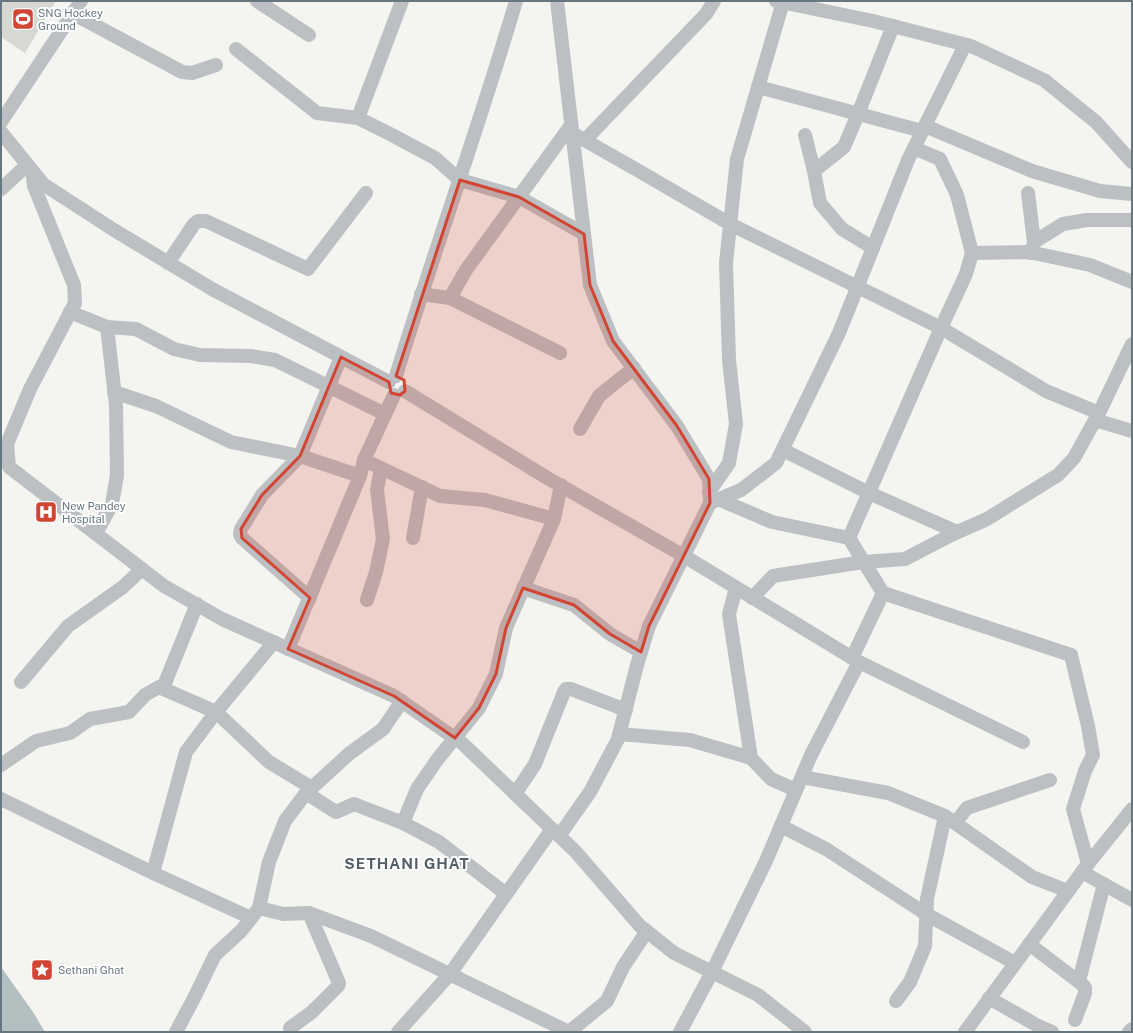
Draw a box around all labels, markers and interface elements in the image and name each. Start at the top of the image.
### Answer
sports icon: SNG Hockey Ground [10,6,36,32]
place label: SNG Hockey Ground [38,7,103,32]
hospital icon: New Pandey Hospital [33,499,59,525]
place label: New Pandey Hospital [62,500,126,525]
district label: SETHANI GHAT [344,855,470,872]
place icon: Sethani Ghat [29,957,55,983]
place label: Sethani Ghat [58,964,124,976]

